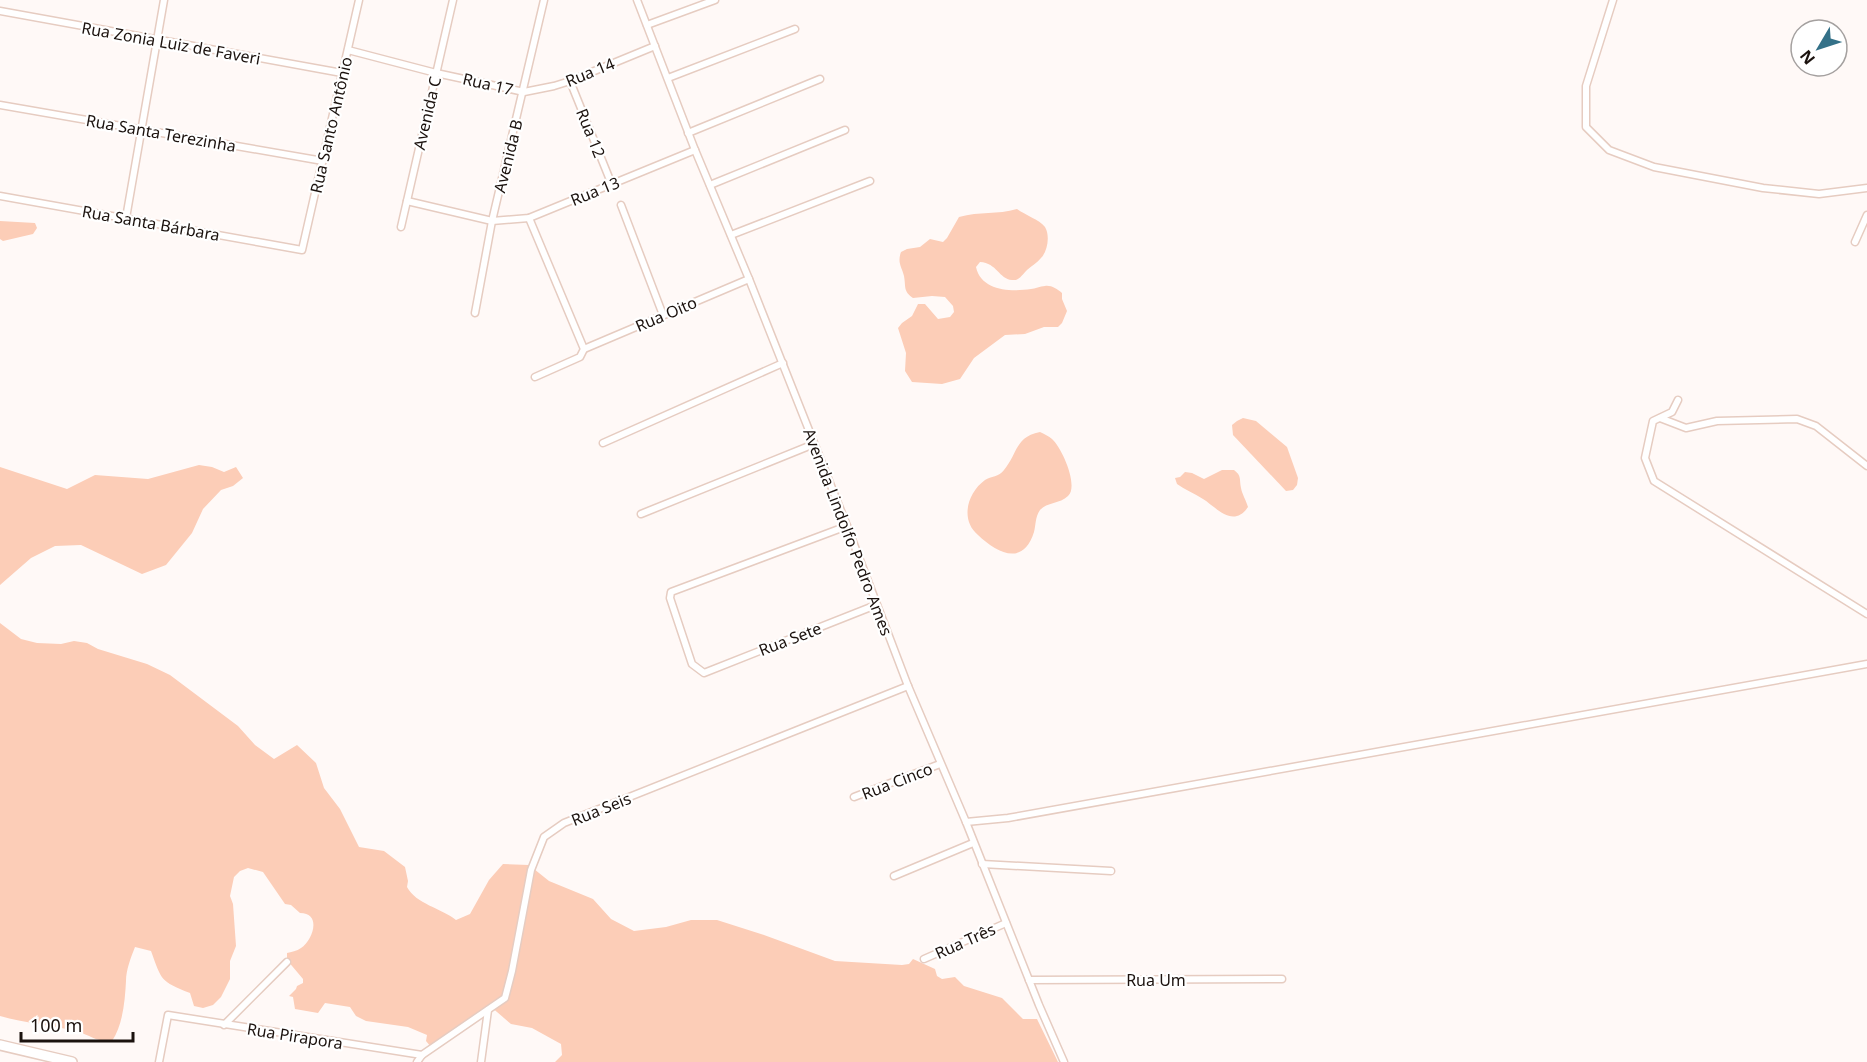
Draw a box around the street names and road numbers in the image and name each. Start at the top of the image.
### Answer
street label: Rua Zonia Luiz de Faveri [80,16,262,70]
street label: Rua 14 [562,52,618,92]
street label: Rua Santo Antônio [305,55,357,195]
street label: Rua 17 [461,68,515,100]
street label: Avenida C [408,74,446,152]
street label: Rua 12 [571,105,611,161]
street label: Rua Santa Terezinha [84,109,238,157]
street label: Avenida B [488,117,528,195]
street label: Rua 13 [567,171,623,211]
street label: Rua Santa Bárbara [80,200,222,246]
street label: Rua Oito [632,291,700,337]
street label: Avenida Lindolfo Pedro Ames [798,425,898,639]
street label: Rua Sete [755,617,825,661]
street label: Rua Cinco [858,757,936,805]
street label: Rua Seis [568,787,634,831]
street label: Rua Três [931,918,999,964]
street label: Rua Um [1126,969,1186,991]
street label: Rua Pirapora [245,1018,345,1054]

